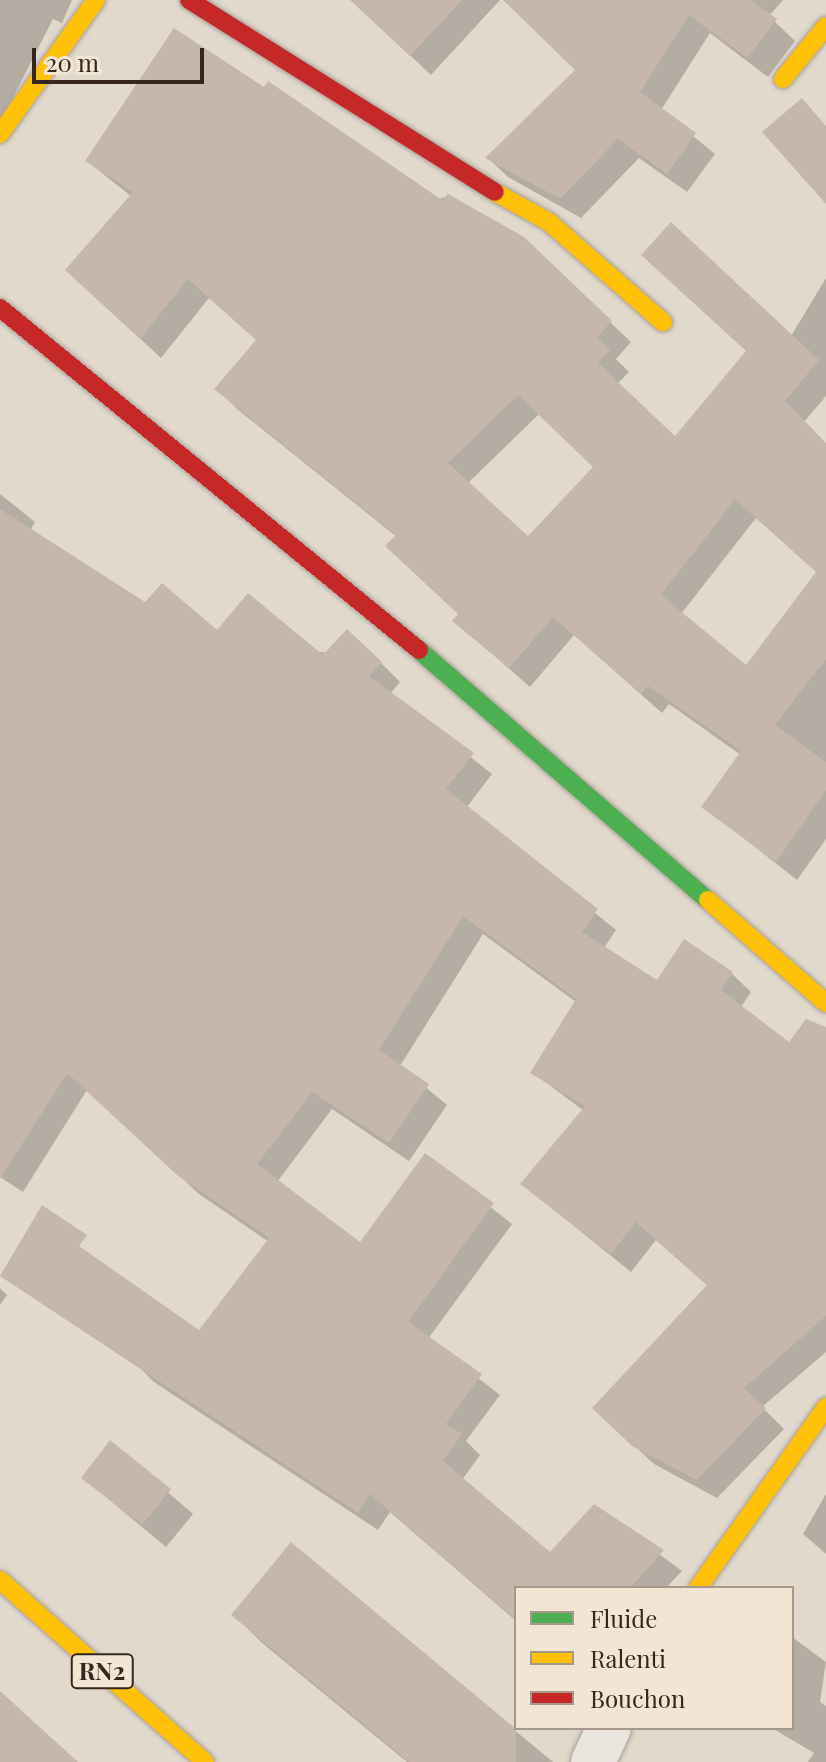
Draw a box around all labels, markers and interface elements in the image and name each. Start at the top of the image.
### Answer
scale bar [36,32,208,82]
text: 20 m [46,46,99,78]
legend [514,1586,794,1730]
text: Fluide [590,1602,657,1634]
text: Ralenti [590,1642,666,1674]
road number: RN2 [70,1651,134,1691]
text: Bouchon [590,1682,685,1714]

